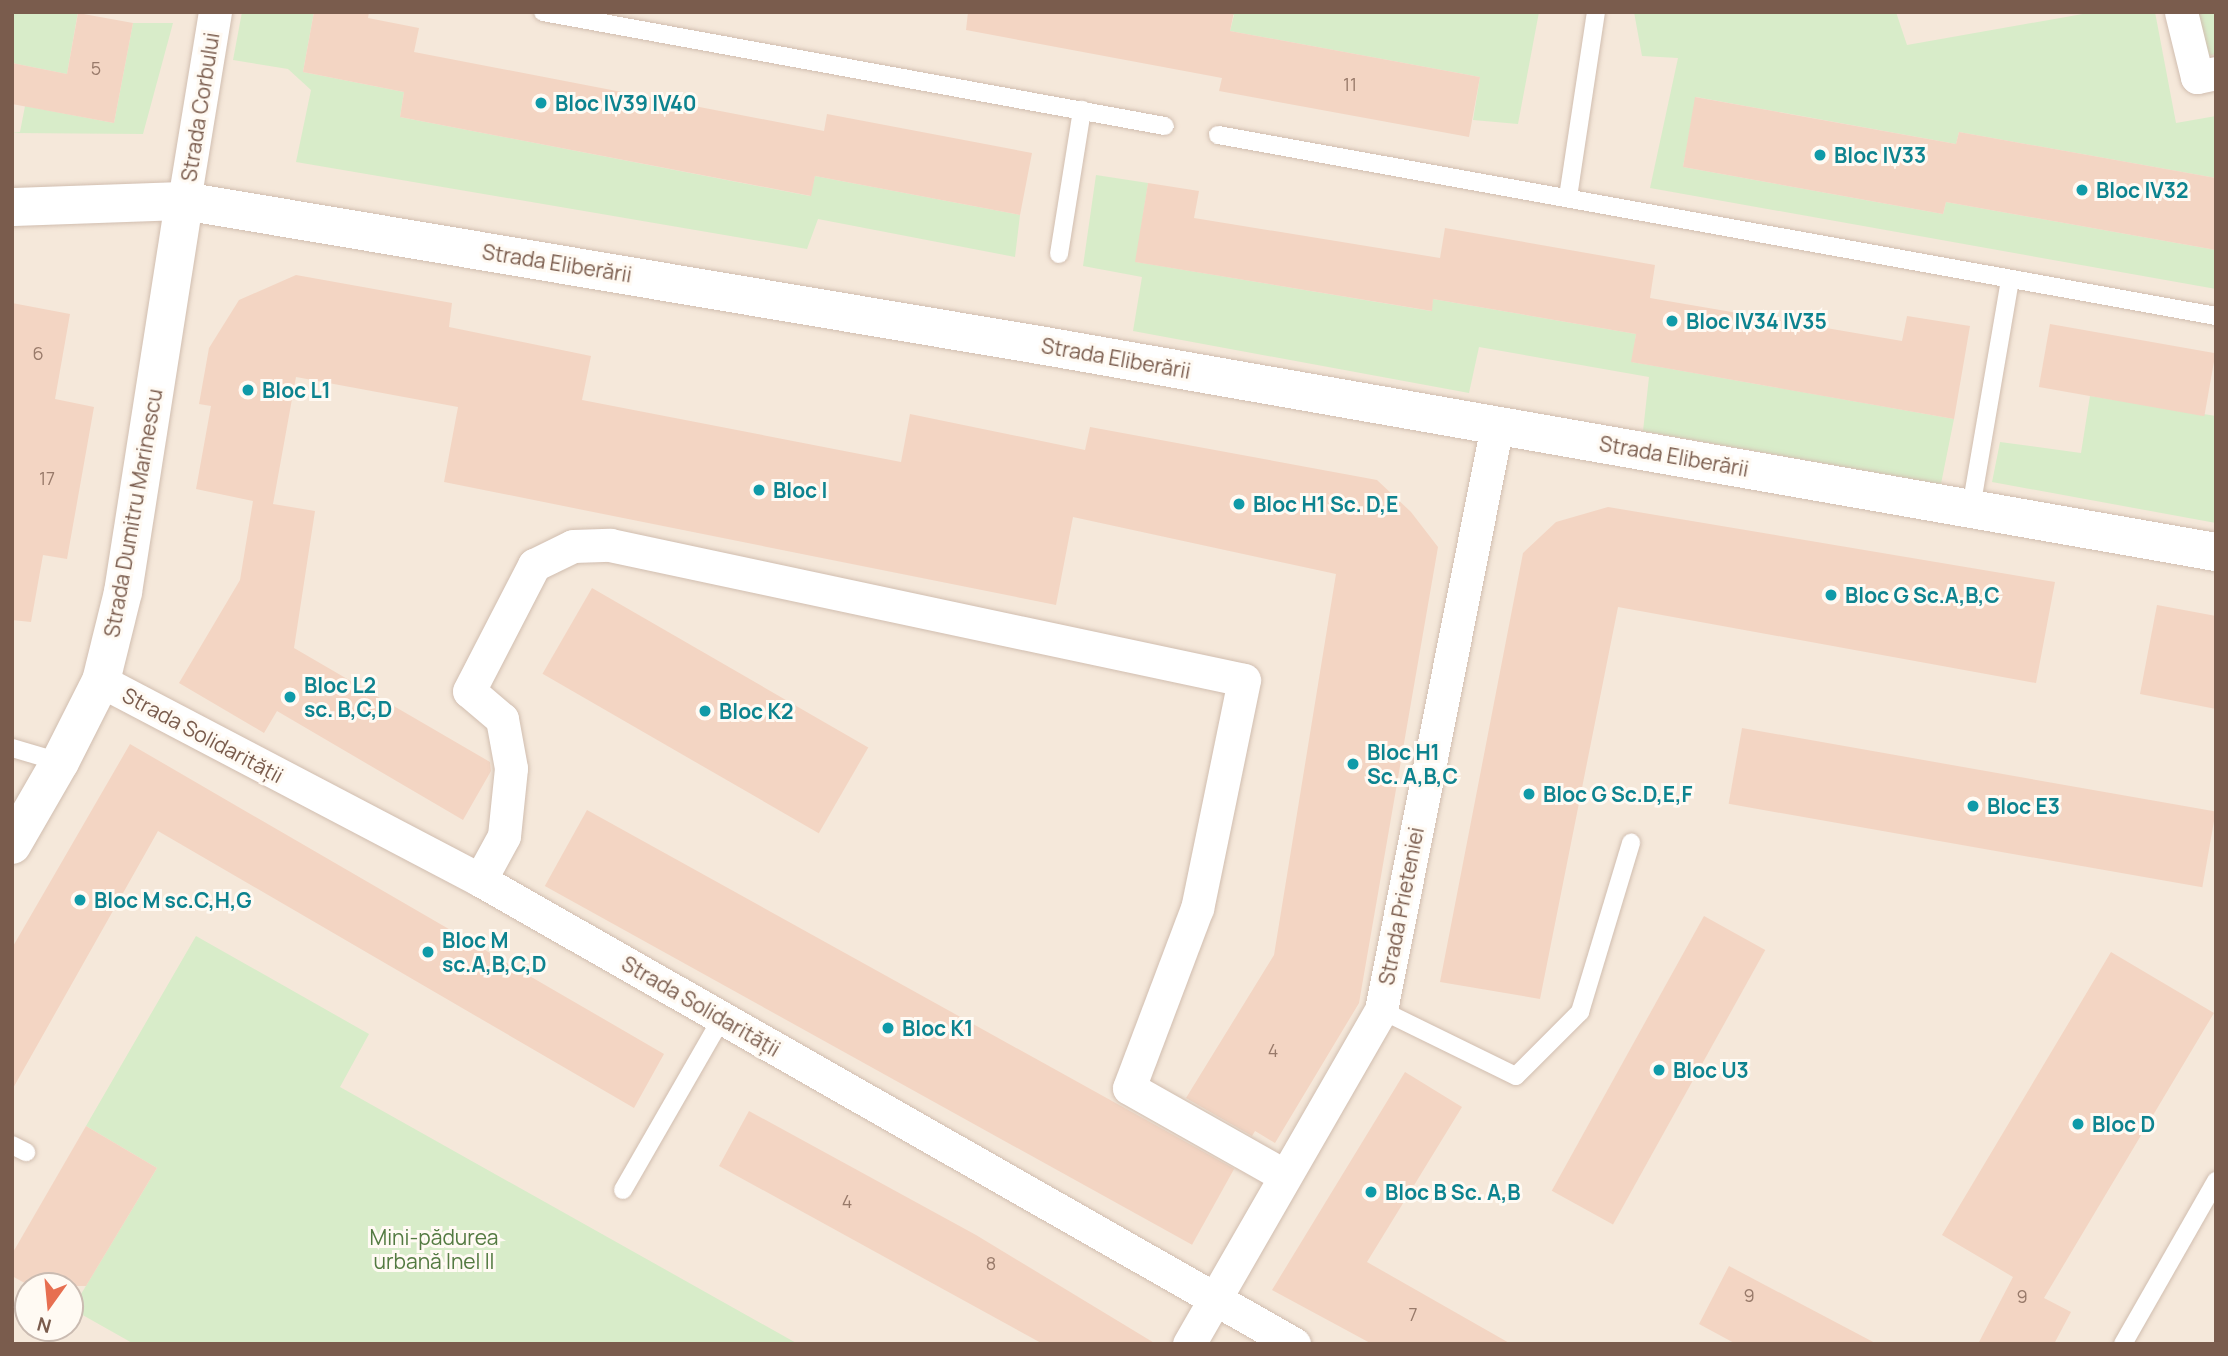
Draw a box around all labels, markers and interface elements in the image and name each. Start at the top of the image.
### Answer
street label: Strada Corbului [176,31,224,183]
house number: 5 [91,57,101,79]
house number: 11 [1343,73,1357,95]
place label: Bloc IV39 IV40 [555,90,697,116]
marker: Bloc IV39 IV40 [533,95,549,111]
place label: Bloc IV33 [1834,142,1926,168]
marker: Bloc IV33 [1812,147,1828,163]
place label: Bloc IV32 [2096,177,2188,203]
marker: Bloc IV32 [2074,182,2090,198]
street label: Strada Eliberării [480,239,634,287]
place label: Bloc IV34 IV35 [1686,308,1827,334]
marker: Bloc IV34 IV35 [1664,313,1680,329]
street label: Strada Eliberării [1039,332,1193,384]
house number: 6 [32,342,44,364]
place label: Bloc L1 [262,377,331,403]
marker: Bloc L1 [240,382,256,398]
street label: Strada Dumitru Marinescu [99,387,167,639]
street label: Strada Eliberării [1597,430,1751,482]
house number: 17 [39,467,55,489]
place label: Bloc I [773,477,827,503]
marker: Bloc I [751,482,767,498]
place label: Bloc H1 Sc. D,E [1253,491,1398,517]
marker: Bloc H1 Sc. D,E [1231,496,1247,512]
place label: Bloc G Sc.A,B,C [1845,582,2000,608]
marker: Bloc G Sc.A,B,C [1823,587,1839,603]
place label: Bloc L2 sc. B,C,D [304,672,392,722]
street label: Strada Solidarității [118,682,288,788]
marker: Bloc L2 sc. B,C,D [282,689,298,705]
place label: Bloc K2 [719,698,793,724]
marker: Bloc K2 [697,703,713,719]
place label: Bloc H1 Sc. A,B,C [1367,739,1458,789]
marker: Bloc H1 Sc. A,B,C [1345,756,1361,772]
place label: Bloc G Sc.D,E,F [1543,781,1693,807]
marker: Bloc G Sc.D,E,F [1521,786,1537,802]
place label: Bloc E3 [1987,793,2060,819]
marker: Bloc E3 [1965,798,1981,814]
street label: Strada Prieteniei [1373,825,1429,987]
place label: Bloc M sc.C,H,G [94,887,252,913]
marker: Bloc M sc.C,H,G [72,892,88,908]
place label: Bloc M sc.A,B,C,D [442,927,546,977]
marker: Bloc M sc.A,B,C,D [420,944,436,960]
street label: Strada Solidarității [617,950,785,1062]
place label: Bloc K1 [902,1015,973,1041]
marker: Bloc K1 [880,1020,896,1036]
house number: 4 [1268,1039,1278,1061]
place label: Bloc U3 [1673,1057,1749,1083]
marker: Bloc U3 [1651,1062,1667,1078]
place label: Bloc D [2092,1111,2155,1137]
marker: Bloc D [2070,1116,2086,1132]
place label: Bloc B Sc. A,B [1385,1179,1521,1205]
marker: Bloc B Sc. A,B [1363,1184,1379,1200]
house number: 4 [842,1190,852,1212]
park label: Mini-pădurea urbană Inel II [370,1224,498,1274]
house number: 8 [986,1252,996,1274]
north arrow [14,1272,84,1342]
house number: 9 [1743,1284,1755,1306]
house number: 9 [2016,1285,2028,1307]
house number: 7 [1408,1303,1418,1325]
text: N [34,1311,54,1340]

